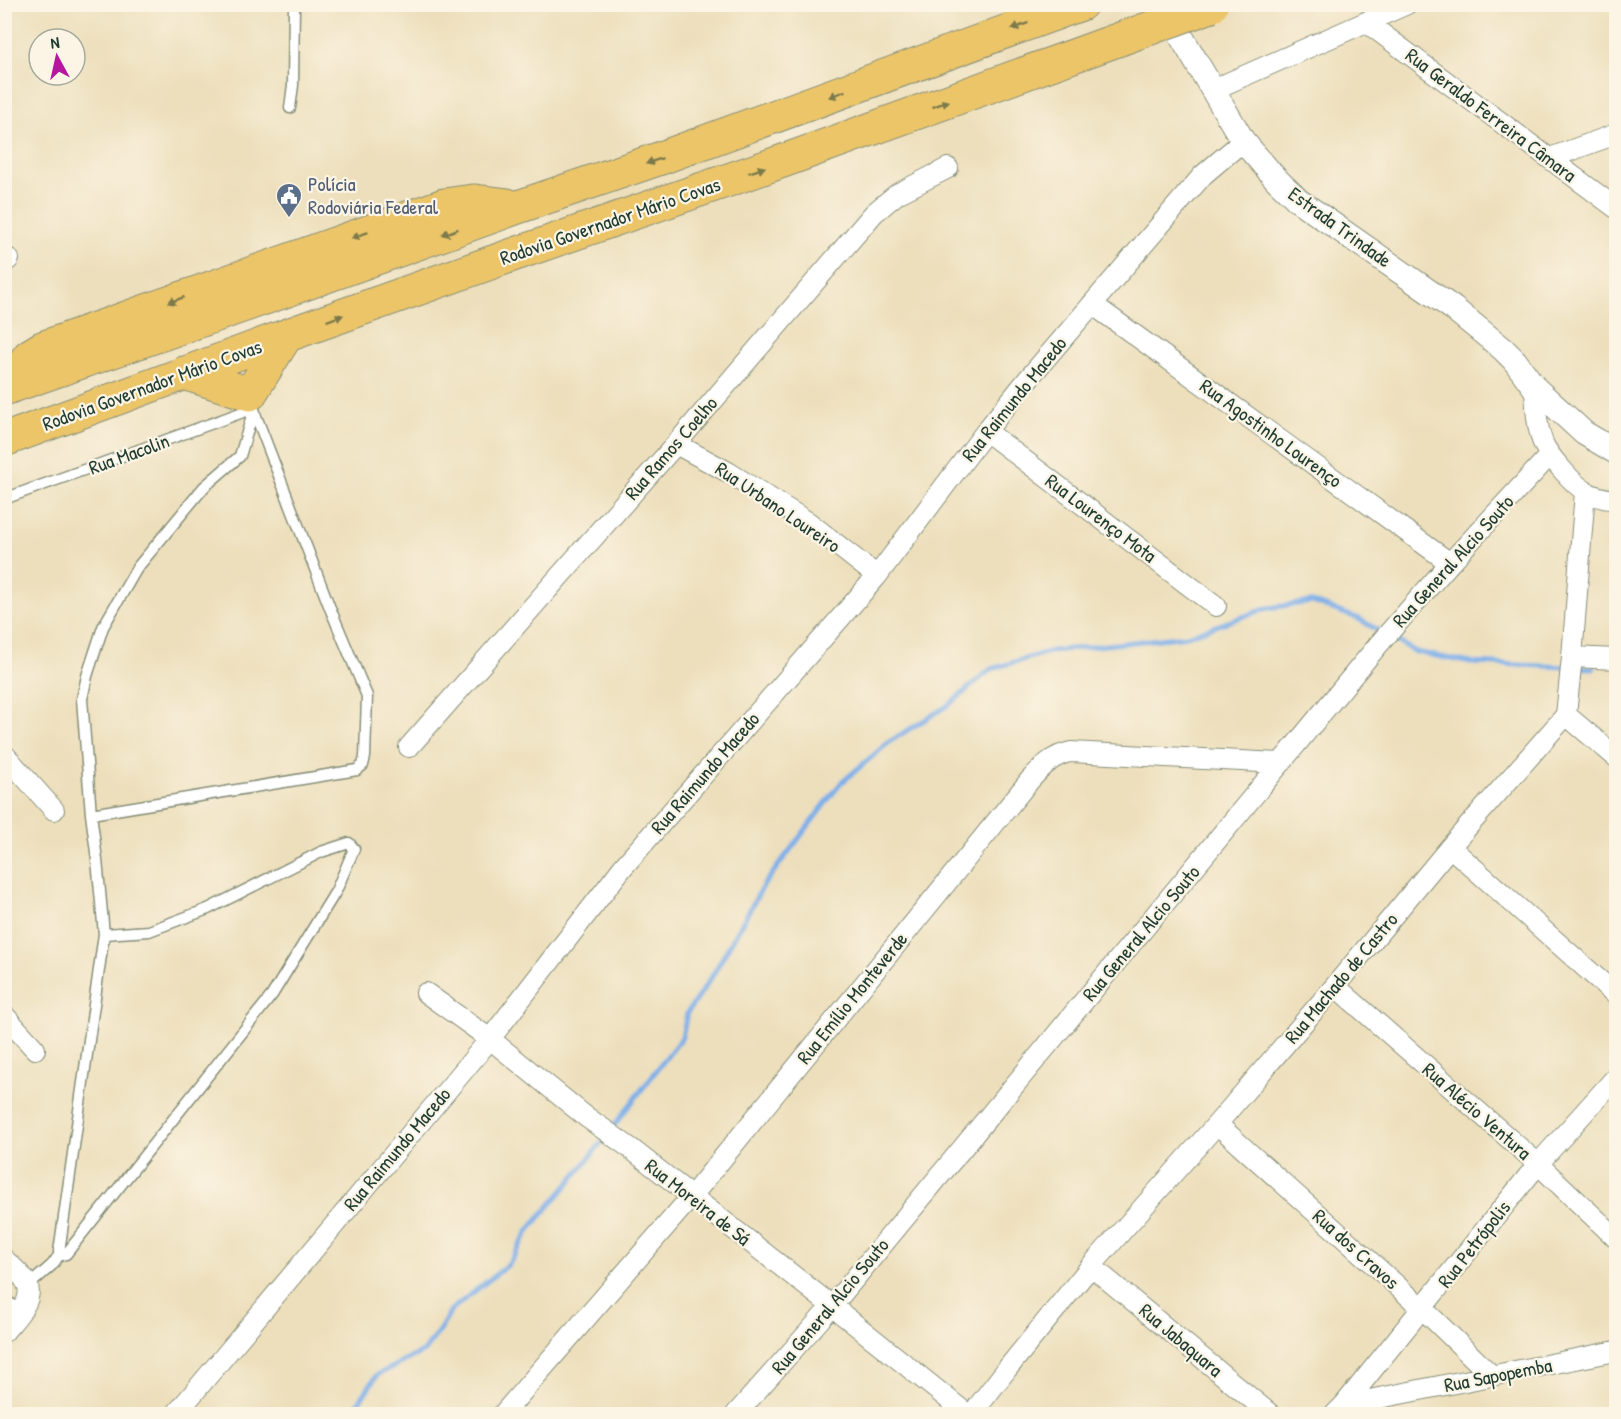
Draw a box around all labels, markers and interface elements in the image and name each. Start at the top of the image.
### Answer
one-way arrow [1011,22,1029,32]
north arrow [27,27,87,87]
text: N [49,31,61,54]
street label: Rua Geraldo Ferreira Câmara [1400,41,1582,188]
one-way arrow [828,90,846,99]
one-way arrow [932,99,950,109]
one-way arrow [645,157,663,166]
one-way arrow [748,165,766,175]
place label: Polícia Rodoviária Federal [308,170,439,220]
street label: Rodovia Governador Mário Covas [496,170,724,271]
street label: Estrada Trindade [1283,180,1397,273]
public building icon: Polícia Rodoviária Federal [274,181,304,219]
one-way arrow [441,227,459,237]
one-way arrow [351,230,369,240]
one-way arrow [167,296,185,306]
one-way arrow [326,312,344,322]
street label: Rua Raimundo Macedo [955,331,1072,467]
street label: Rodovia Governador Mário Covas [38,332,265,437]
street label: Rua Agostinho Lourenço [1195,372,1348,493]
street label: Rua Ramos Coelho [618,390,723,505]
street label: Rua Macolin [85,426,173,481]
street label: Rua Urbano Loureiro [710,455,846,558]
street label: Rua Lourenço Mota [1040,467,1163,568]
street label: Rua General Alcio Souto [1386,489,1519,633]
street label: Rua Raimundo Macedo [644,706,765,839]
street label: Rua General Alcio Souto [1076,859,1206,1006]
street label: Rua Machado de Castro [1278,906,1403,1049]
street label: Rua Emílio Monteverde [790,926,913,1069]
street label: Rua Alécio Ventura [1417,1056,1538,1166]
street label: Rua Raimundo Macedo [337,1081,456,1216]
street label: Rua Moreira de Sá [640,1152,757,1251]
street label: Rua Petrópolis [1431,1194,1516,1293]
street label: Rua dos Cravos [1307,1202,1406,1295]
street label: Rua General Alcio Souto [765,1232,895,1379]
street label: Rua Jabaquara [1134,1297,1229,1383]
street label: Rua Sapopemba [1442,1351,1554,1398]

